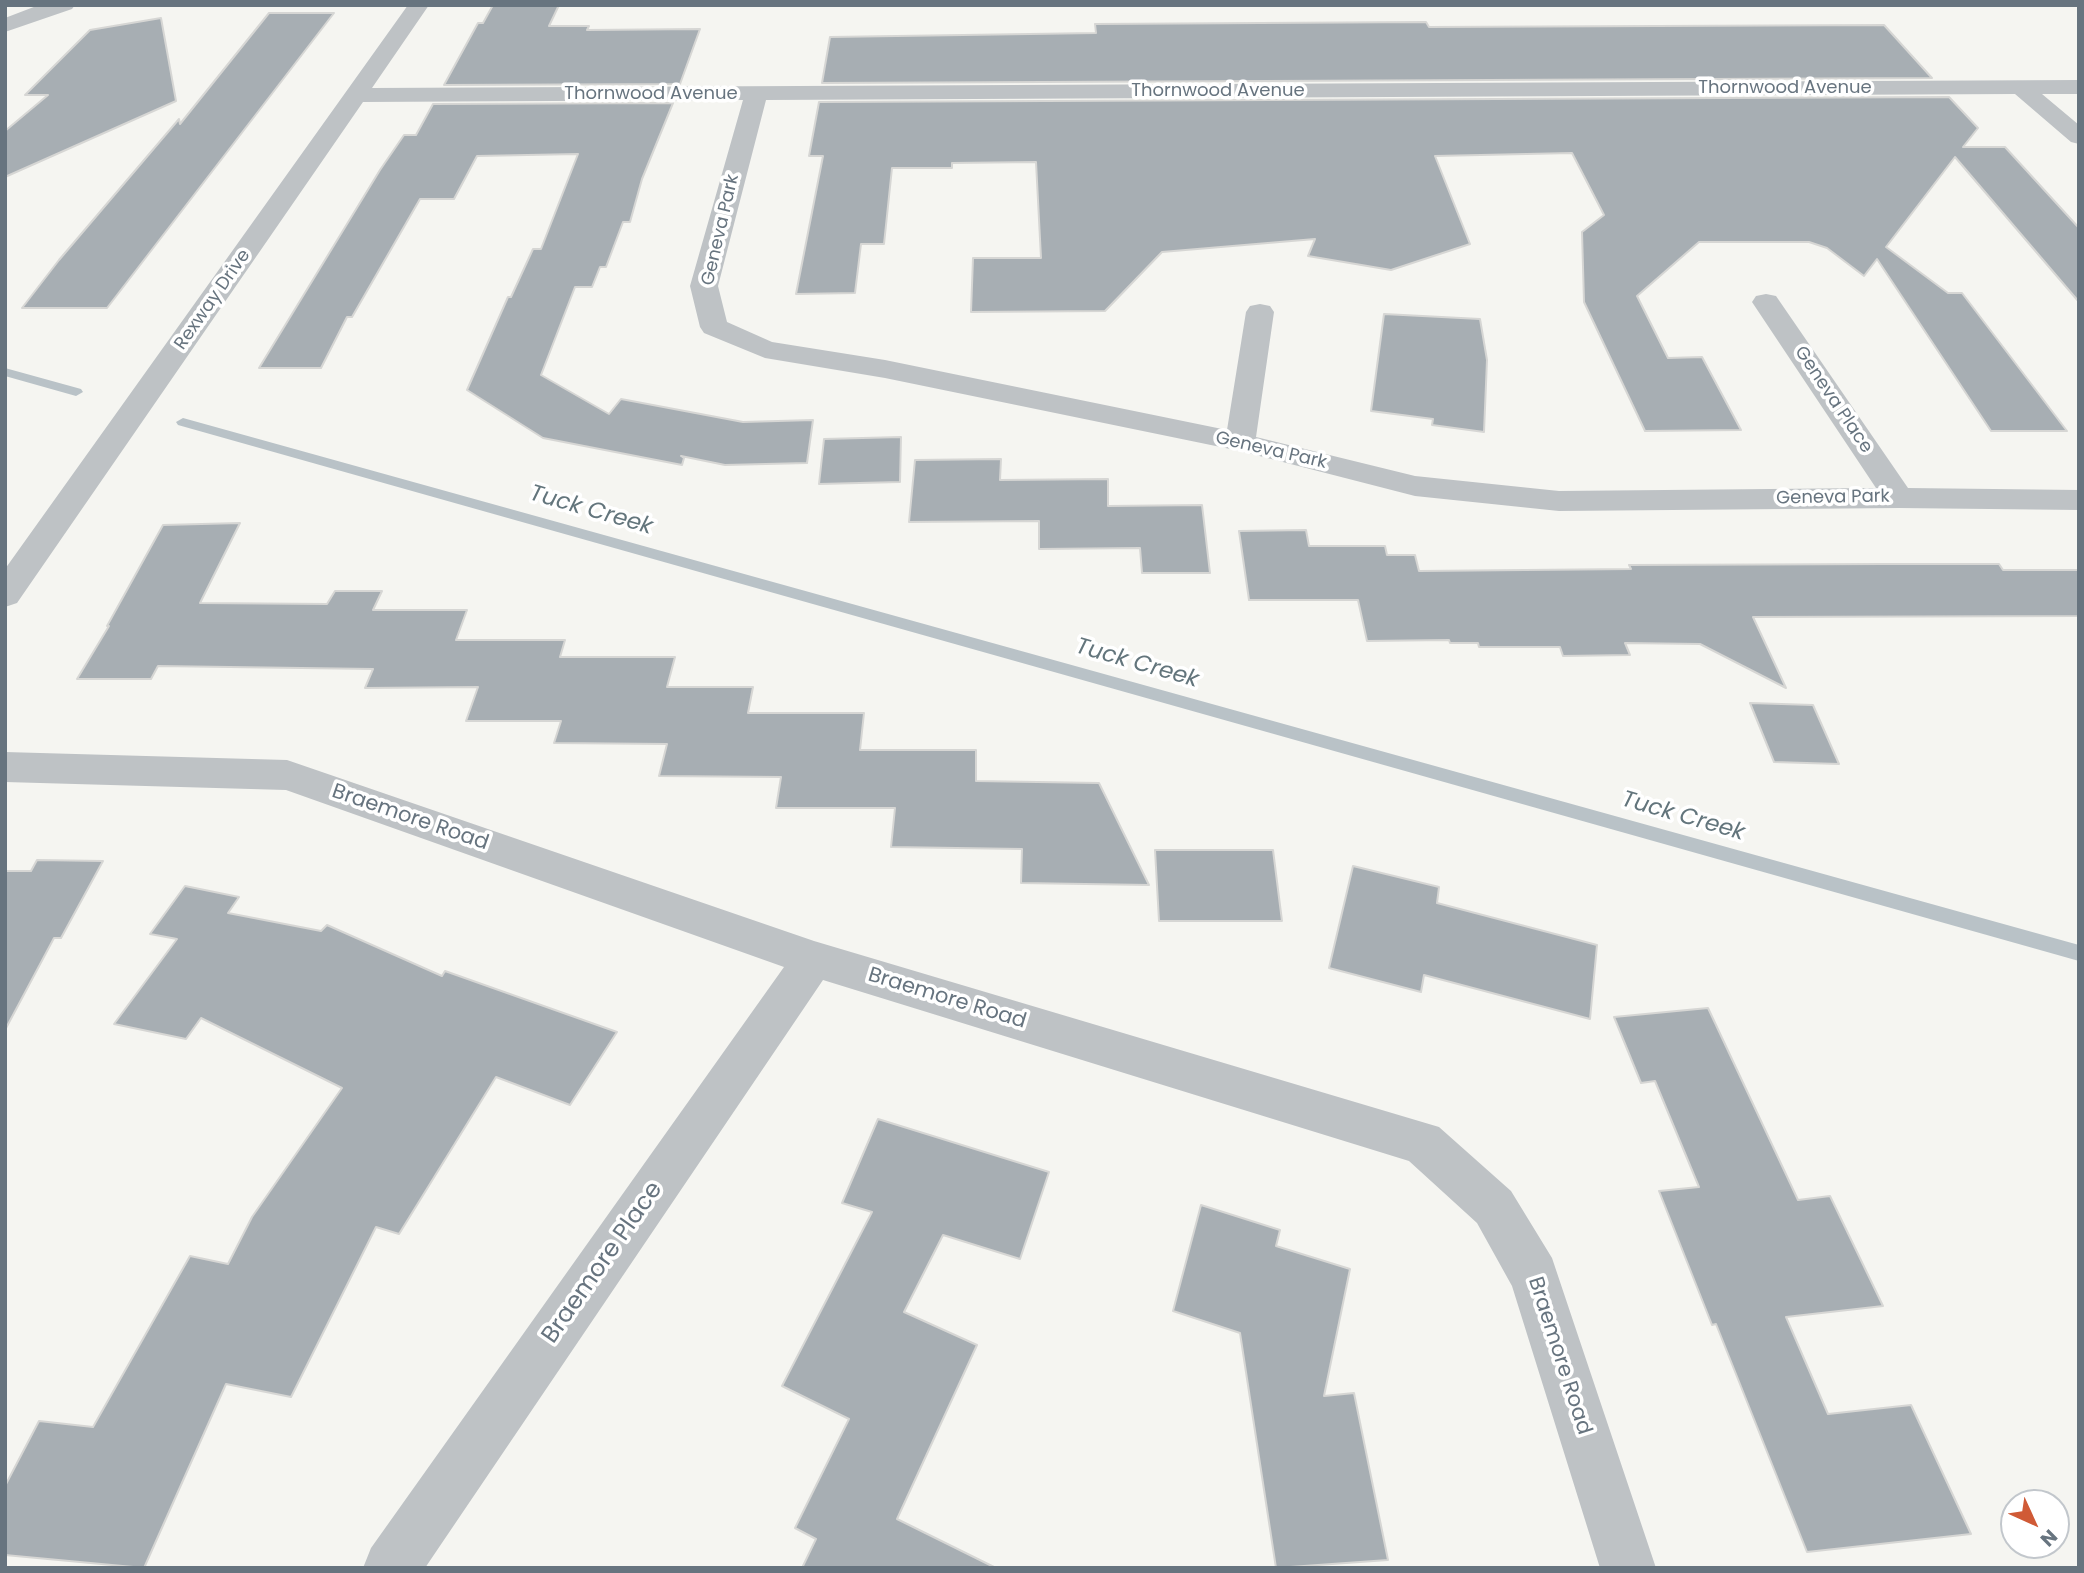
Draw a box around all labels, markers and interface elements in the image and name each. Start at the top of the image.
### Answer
street label: Thornwood Avenue [1698,77,1872,99]
street label: Thornwood Avenue [1131,80,1305,102]
street label: Thornwood Avenue [564,83,738,105]
street label: Geneva Park [698,172,744,288]
street label: Rexway Drive [170,246,256,354]
street label: Geneva Place [1789,343,1877,457]
street label: Geneva Park [1213,428,1329,474]
water label: Tuck Creek [526,480,656,542]
street label: Geneva Park [1776,486,1890,510]
water label: Tuck Creek [1072,633,1202,695]
street label: Braemore Road [328,779,492,857]
water label: Tuck Creek [1618,786,1748,848]
street label: Braemore Road [865,963,1029,1035]
street label: Braemore Place [537,1177,669,1349]
street label: Braemore Road [1522,1274,1596,1438]
north arrow [2000,1489,2070,1559]
text: N [2034,1523,2063,1552]

